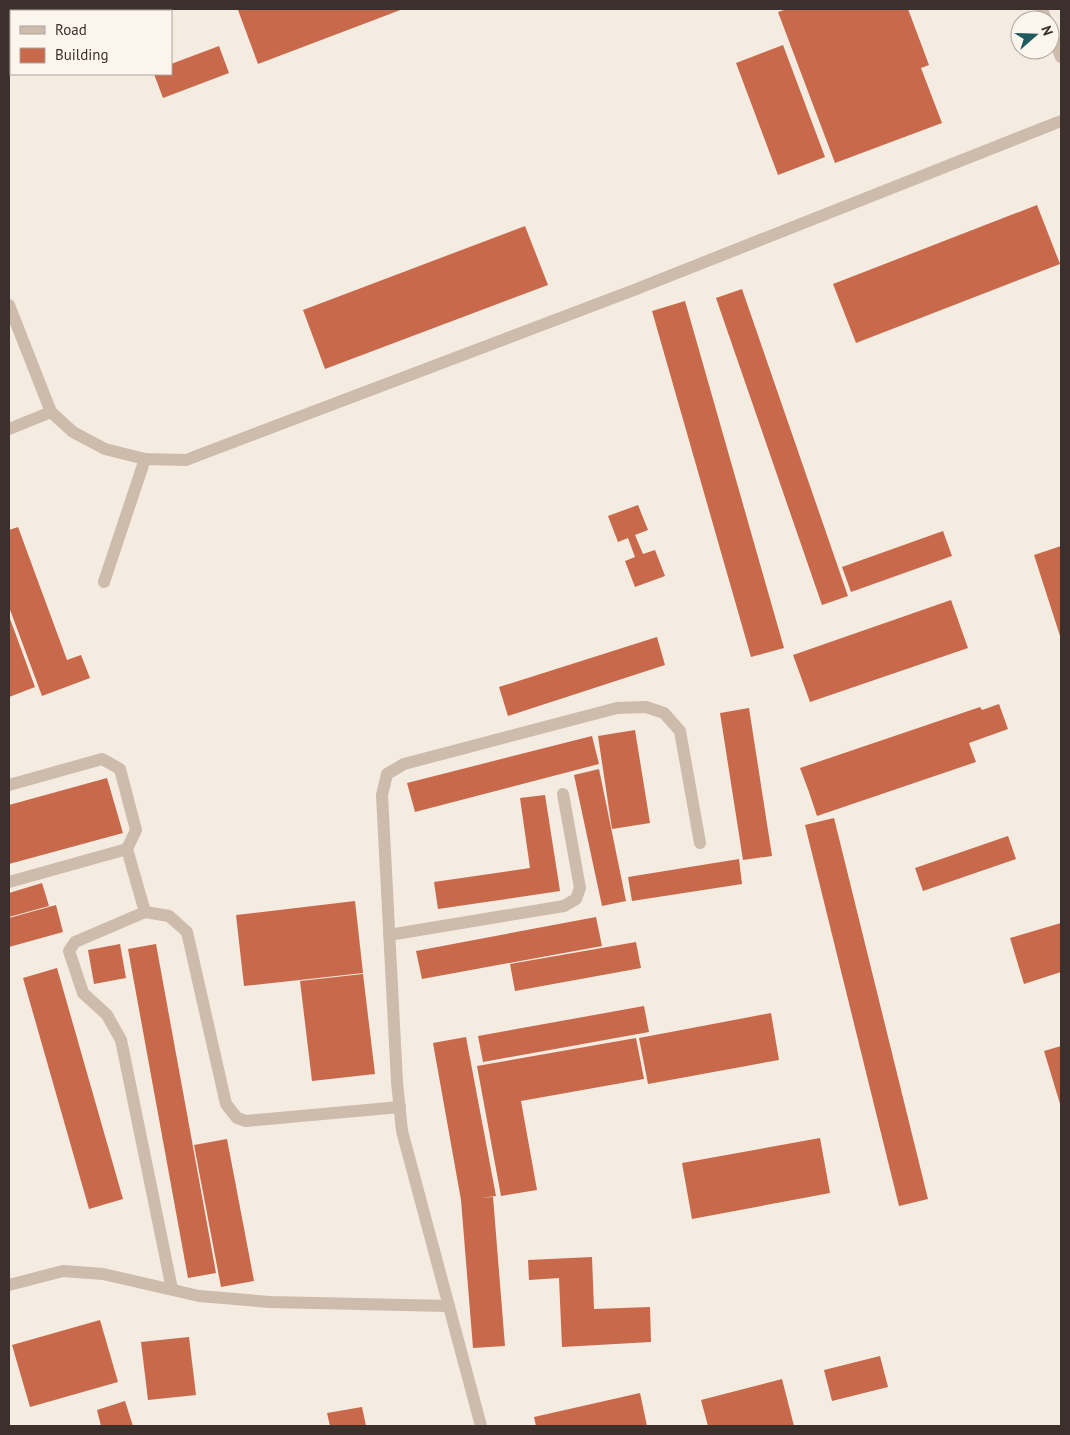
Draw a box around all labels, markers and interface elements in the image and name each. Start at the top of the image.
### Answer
legend [10,10,172,75]
north arrow [1010,10,1060,60]
text: Road [55,20,87,39]
text: N [1037,23,1057,38]
text: Building [55,45,109,64]

